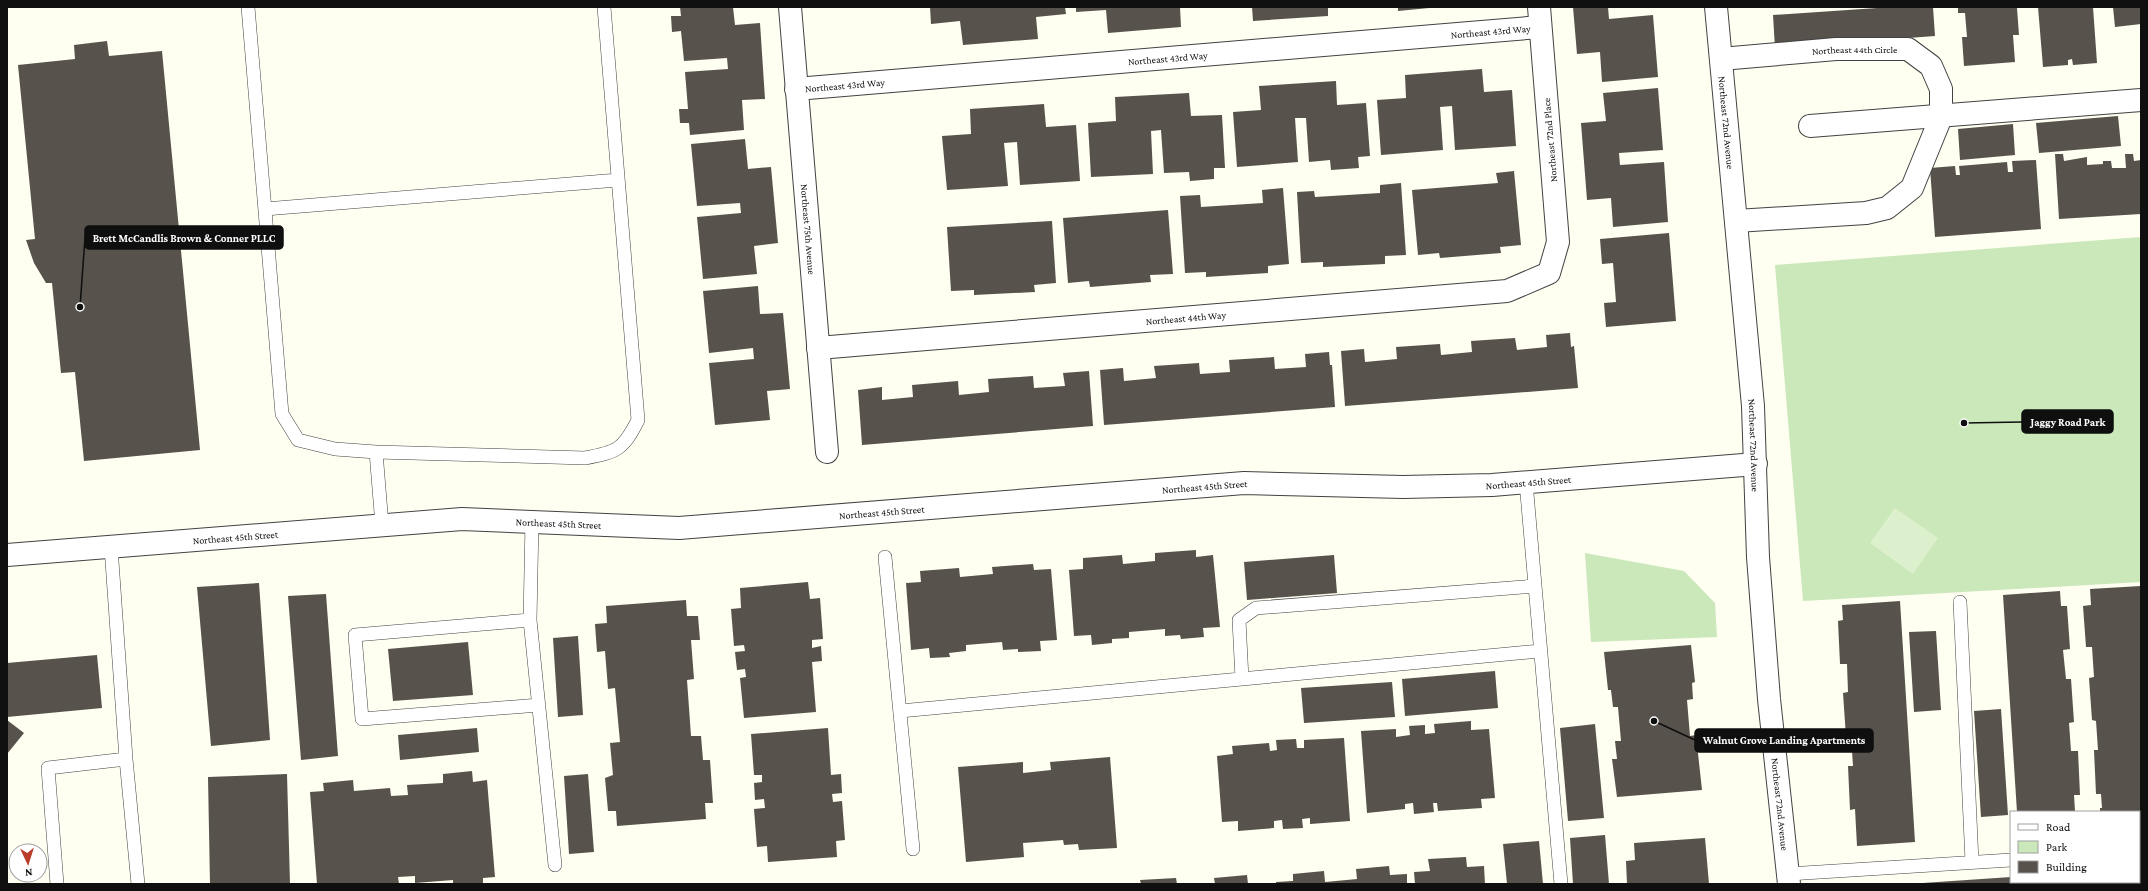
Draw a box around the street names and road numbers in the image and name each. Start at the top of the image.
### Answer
street label: Northeast 43rd Way [1450,22,1531,40]
street label: Northeast 44th Circle [1811,44,1898,57]
street label: Northeast 43rd Way [1127,49,1208,67]
street label: Northeast 43rd Way [804,76,886,94]
street label: Northeast 72nd Avenue [1717,76,1737,170]
street label: Northeast 72nd Place [1541,97,1559,183]
street label: Northeast 75th Avenue [799,183,818,276]
street label: Northeast 44th Way [1145,309,1227,326]
street label: Northeast 72nd Avenue [1747,398,1761,493]
street label: Northeast 45th Street [1486,473,1572,491]
street label: Northeast 45th Street [1162,477,1248,495]
street label: Northeast 45th Street [839,503,926,521]
street label: Northeast 45th Street [515,516,602,530]
street label: Northeast 45th Street [192,528,279,546]
street label: Northeast 72nd Avenue [1770,757,1791,852]

